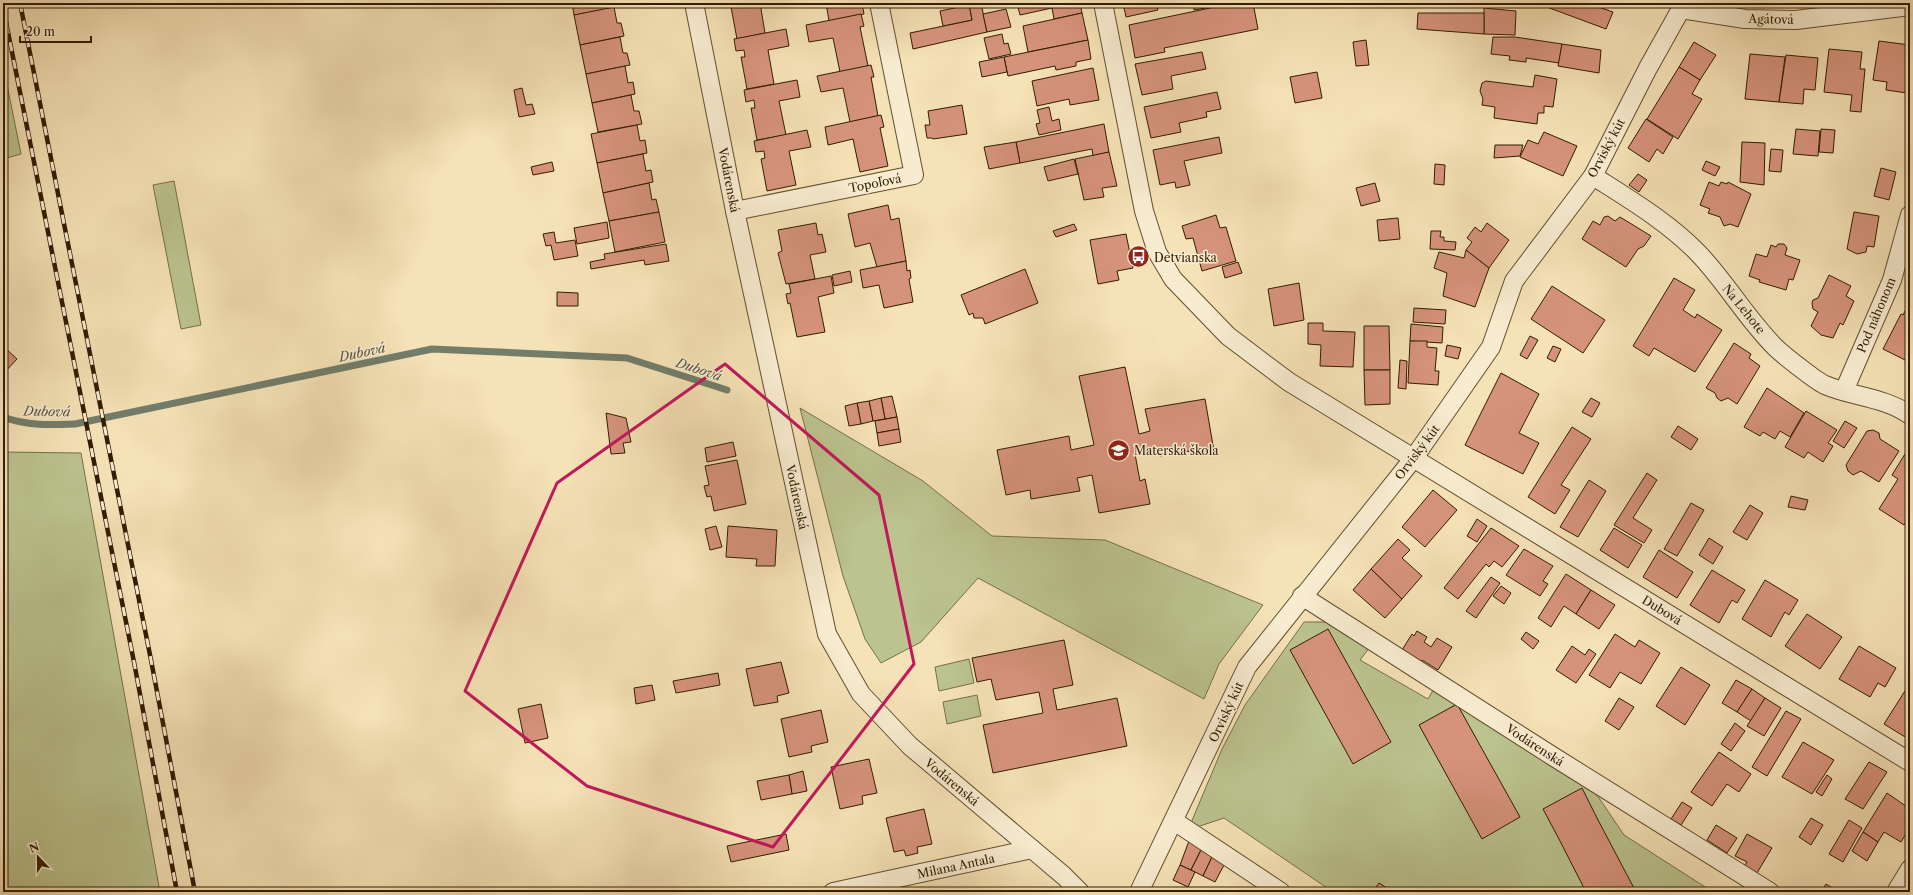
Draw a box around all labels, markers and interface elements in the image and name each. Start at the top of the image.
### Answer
street label: Agátová [1747,11,1794,27]
scale bar [20,18,91,44]
text: 20 m [26,24,55,39]
street label: Orviský kút [1584,115,1628,180]
street label: Vodárenská [715,145,743,214]
street label: Topoľová [848,170,903,195]
bus stop icon: Detvianska [1126,244,1152,270]
place label: Detvianska [1154,250,1218,265]
street label: Pod náhonom [1853,275,1899,355]
street label: Na Lehote [1719,281,1769,337]
water label: Dubová [336,339,387,365]
water label: Dubová [673,354,724,384]
water label: Dubová [22,403,71,419]
street label: Orviský kút [1391,421,1443,482]
school or university icon: Materská škola [1105,437,1131,463]
place label: Materská škola [1134,443,1219,458]
street label: Vodárenská [783,462,811,531]
street label: Dubová [1639,592,1685,628]
street label: Orviský kút [1205,679,1247,745]
street label: Vodárenská [1502,720,1567,770]
street label: Vodárenská [921,754,983,809]
north arrow [18,837,58,877]
text: N [27,839,42,856]
street label: Milana Antala [916,850,997,882]

